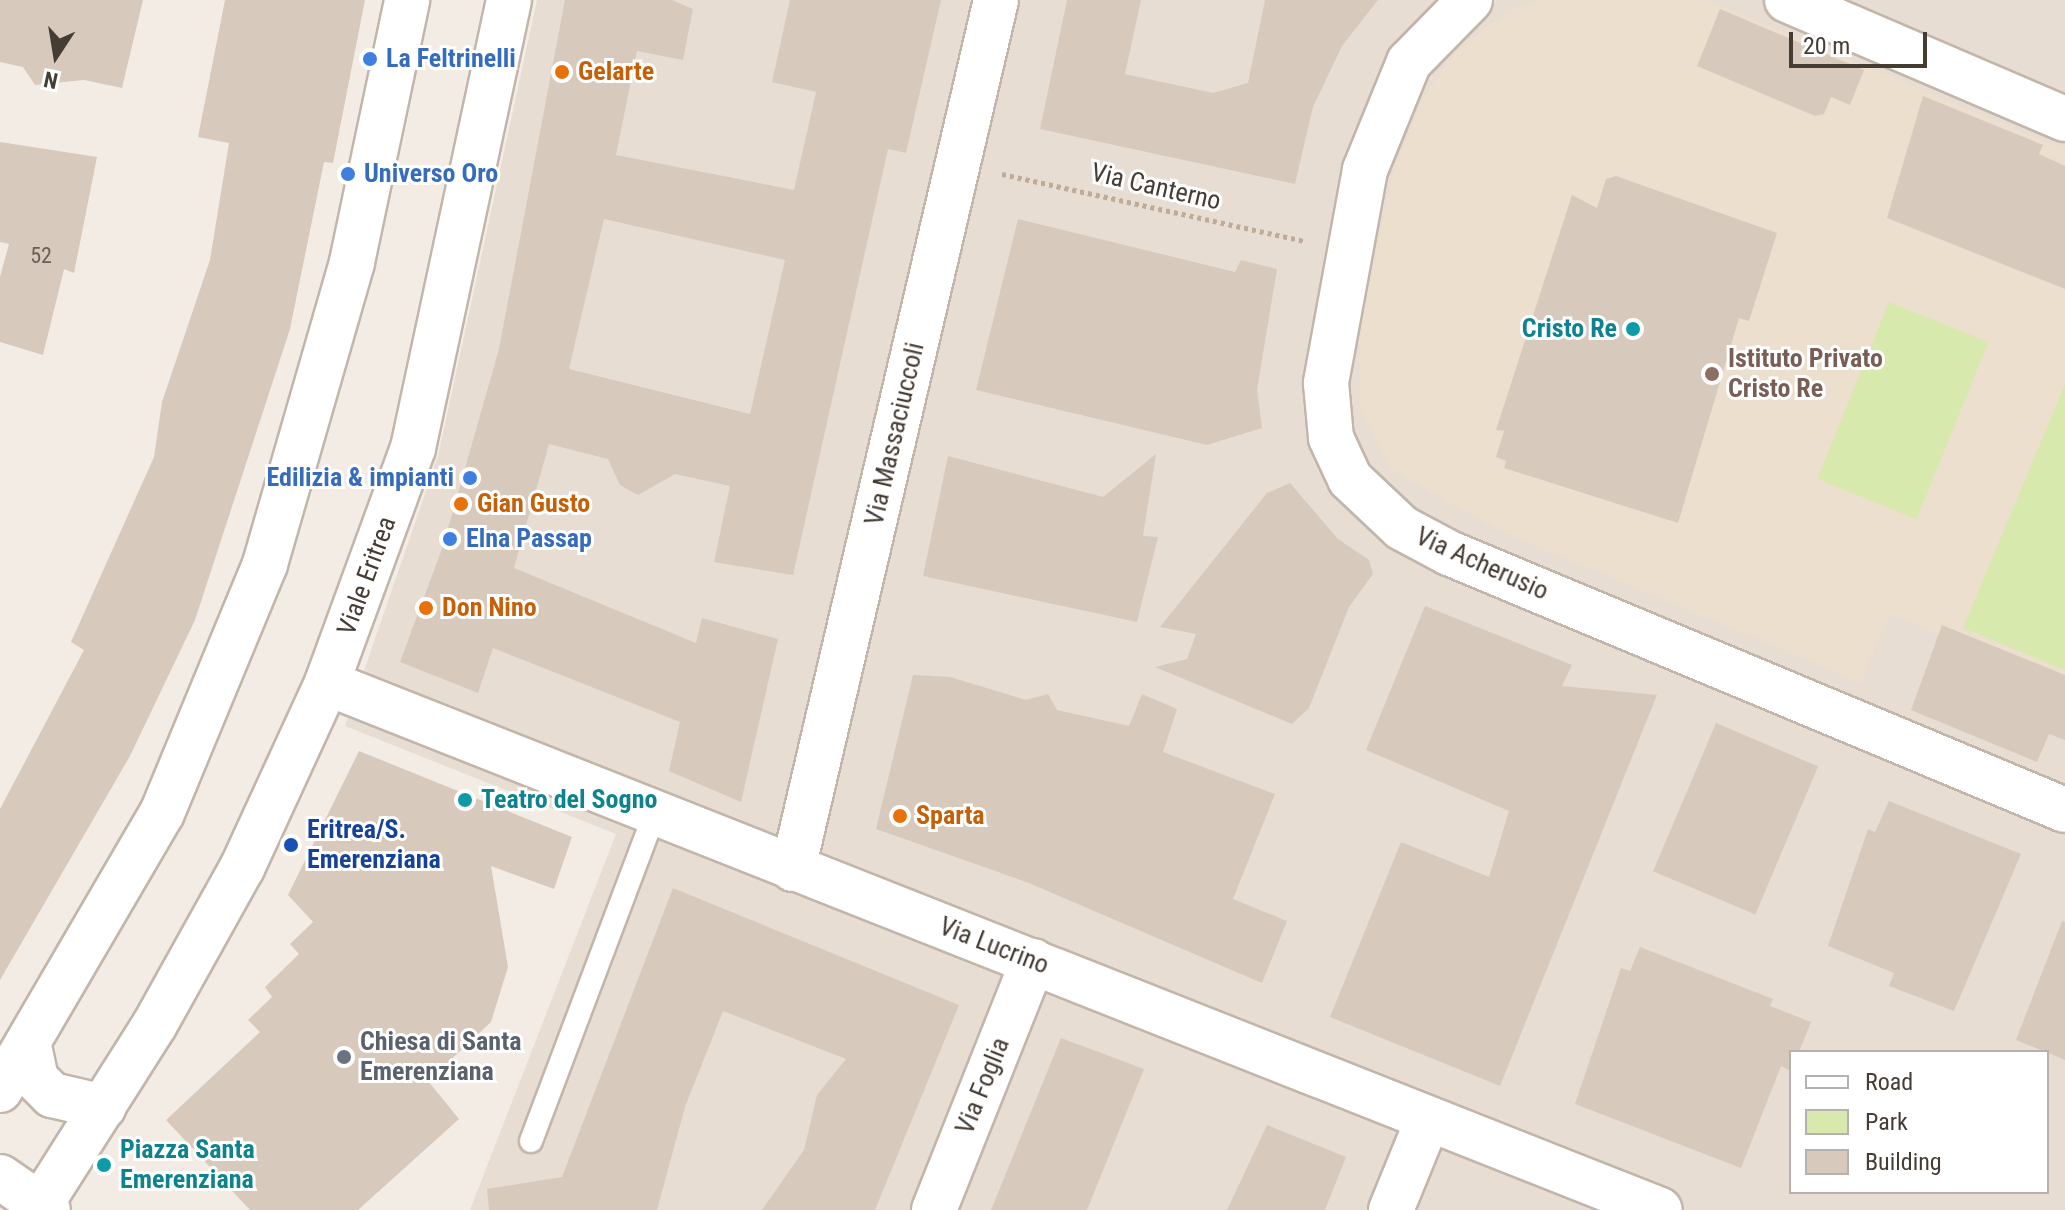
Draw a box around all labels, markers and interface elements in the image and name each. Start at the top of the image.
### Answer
north arrow [16,16,96,96]
scale bar [1793,16,1931,66]
text: 20 m [1803,32,1850,60]
place label: La Feltrinelli [386,43,516,75]
marker: La Feltrinelli [361,50,379,68]
place label: Gelarte [578,56,654,88]
marker: Gelarte [553,63,571,81]
text: N [42,66,60,94]
street label: Via Canterno [1088,157,1224,217]
place label: Universo Oro [364,158,498,190]
marker: Universo Oro [339,165,357,183]
house number: 52 [30,243,52,269]
place label: Cristo Re [1522,313,1617,345]
marker: Cristo Re [1624,320,1642,338]
street label: Via Massaciuccoli [859,339,931,529]
place label: Istituto Privato Cristo Re [1728,343,1883,404]
marker: Istituto Privato Cristo Re [1703,365,1721,383]
place label: Edilizia & impianti [267,462,454,494]
marker: Edilizia & impianti [461,469,479,487]
place label: Gian Gusto [477,488,590,520]
marker: Gian Gusto [452,495,470,513]
street label: Viale Eritrea [331,512,403,640]
street label: Via Acherusio [1411,521,1553,607]
place label: Elna Passap [466,523,592,555]
marker: Elna Passap [441,530,459,548]
place label: Don Nino [442,592,537,624]
marker: Don Nino [417,599,435,617]
place label: Teatro del Sogno [481,784,657,816]
marker: Teatro del Sogno [456,791,474,809]
place label: Sparta [916,800,985,832]
marker: Sparta [891,807,909,825]
place label: Eritrea/S. Emerenziana [307,814,441,876]
marker: Eritrea/S. Emerenziana [282,836,300,854]
street label: Via Lucrino [935,911,1053,981]
place label: Chiesa di Santa Emerenziana [360,1026,521,1088]
street label: Via Foglia [950,1033,1016,1139]
marker: Chiesa di Santa Emerenziana [335,1048,353,1066]
legend [1789,1050,2049,1194]
text: Road [1865,1068,1913,1096]
text: Park [1865,1108,1908,1136]
place label: Piazza Santa Emerenziana [120,1134,255,1196]
text: Building [1865,1148,1942,1176]
marker: Piazza Santa Emerenziana [95,1156,113,1174]

